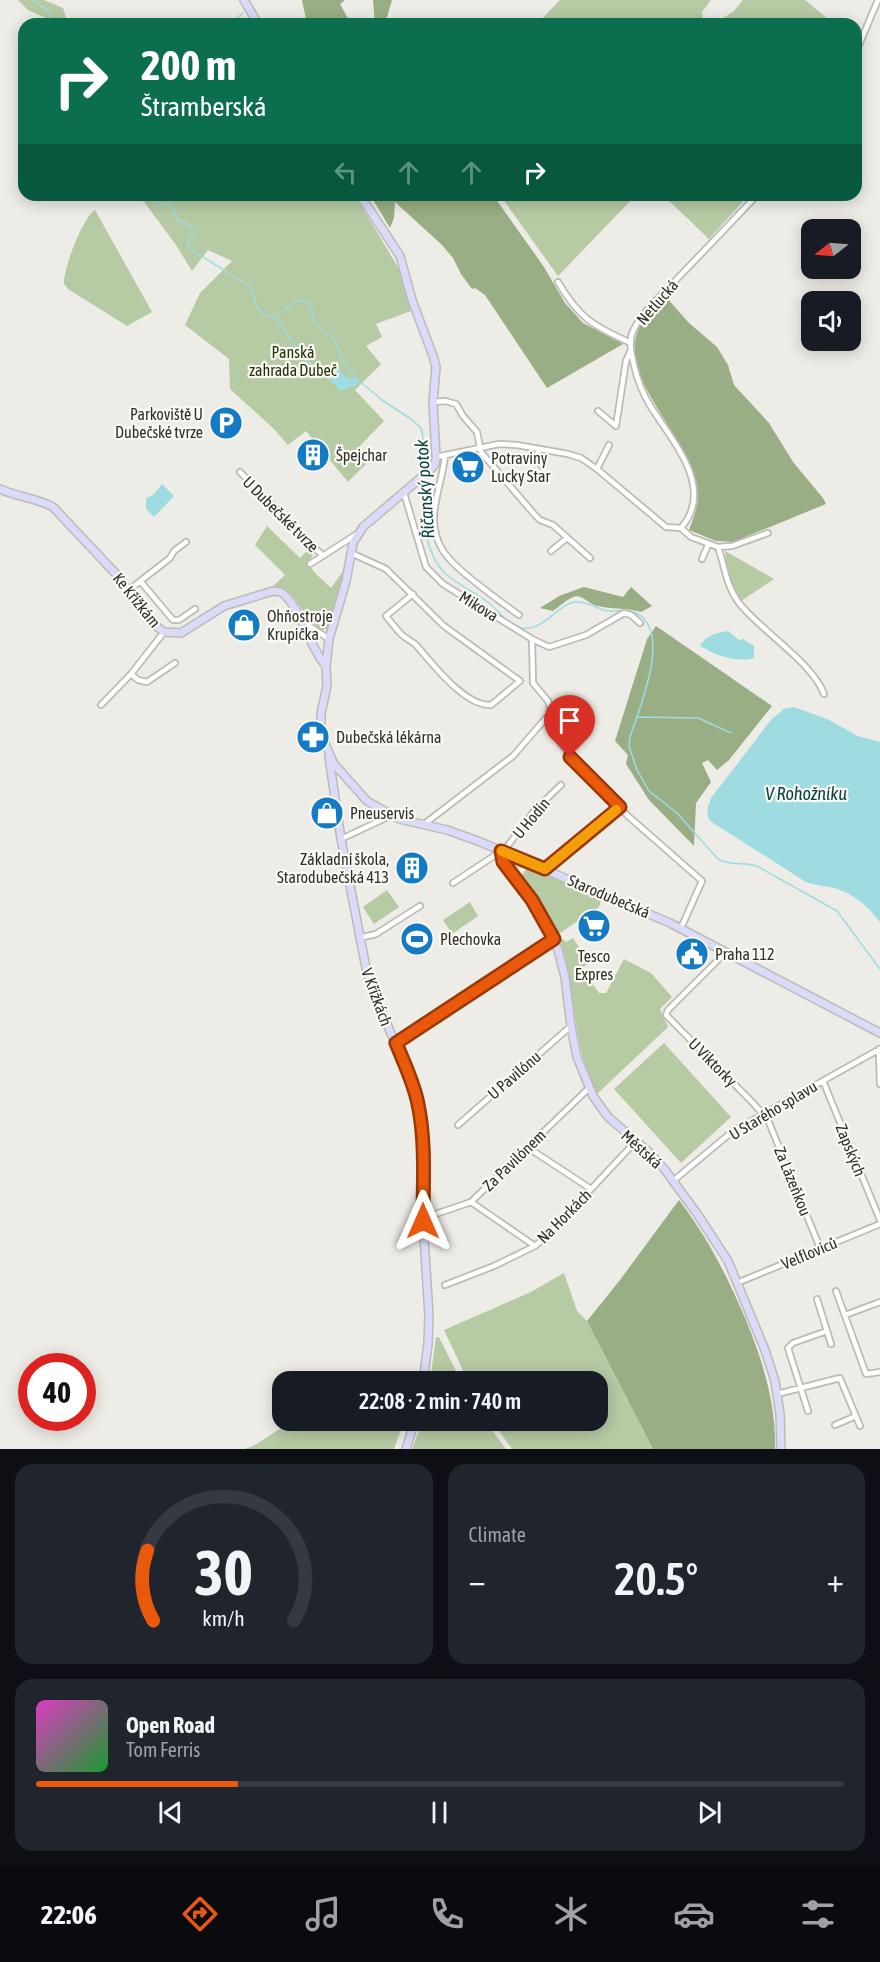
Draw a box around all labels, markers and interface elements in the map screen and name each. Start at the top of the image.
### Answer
text: 200 m [141,41,236,89]
icon: right [42,42,120,120]
text: Štramberská [141,91,267,122]
icon: left [329,156,362,189]
icon: ahead [392,156,425,189]
icon: ahead [455,156,488,189]
icon: right [518,156,551,189]
north arrow [801,219,861,279]
map controls [801,219,861,351]
street label: Netlucká [633,276,681,328]
button: sound [801,291,861,351]
park label: Panská zahrada Dubeč [249,343,337,379]
place label: Parkoviště U Dubečské tvrze [115,405,203,441]
parking icon: Parkoviště U Dubečské tvrze [208,405,244,441]
building icon: Špejchar [295,437,331,473]
water label: Říčanský potok [410,438,438,539]
place label: Špejchar [336,446,387,465]
supermarket icon: Potraviny Lucky Star [450,449,486,485]
place label: Potraviny Lucky Star [491,449,550,486]
street label: U Dubečské tvrze [239,472,323,556]
street label: Ke Křížkám [110,569,164,631]
street label: Mikova [456,587,502,625]
shop icon: Ohňostroje Krupička [226,607,262,643]
place label: Ohňostroje Krupička [267,607,333,644]
pin [544,695,595,757]
icon: arrive [553,704,586,737]
pharmacy icon: Dubečská lékárna [295,719,331,755]
place label: Dubečská lékárna [336,728,441,746]
water label: V Rohožníku [765,783,847,804]
street label: U Hodin [509,794,553,842]
shop icon: Pneuservis [309,795,345,831]
place label: Pneuservis [350,804,414,822]
place label: Základní škola, Starodubečská 413 [277,850,389,886]
building icon: Základní škola, Starodubečská 413 [394,850,430,886]
street label: Starodubečská [565,871,653,921]
supermarket icon: Tesco Expres [576,908,612,944]
sports icon: Plechovka [399,921,435,957]
place label: Plechovka [440,930,501,948]
public building icon: Praha 112 [674,936,710,972]
place label: Praha 112 [715,945,775,963]
place label: Tesco Expres [575,947,614,984]
street label: V Křížkách [358,966,396,1028]
street label: U Viktorky [685,1034,741,1091]
street label: U Pavilónu [484,1047,544,1103]
street label: U Starého splavu [726,1077,821,1144]
street label: Zapských [831,1121,870,1179]
street label: Za Pavilónem [479,1126,549,1194]
street label: Městská [618,1126,666,1172]
street label: Za Lázeňkou [771,1144,815,1218]
street label: Na Horkách [533,1185,595,1247]
position arrow [391,1189,455,1253]
street label: Velfloviců [778,1233,840,1273]
speed limit sign: 40 [18,1353,96,1431]
text: 22:08 · 2 min · 740 m [359,1388,521,1414]
text: Climate [469,1523,526,1546]
text: 30 [194,1537,253,1608]
text: 20.5° [614,1553,698,1605]
text: − [469,1561,486,1599]
text: + [827,1561,844,1599]
text: km/h [202,1606,245,1631]
text: Open Road [126,1712,215,1738]
text: Tom Ferris [126,1738,200,1761]
icon: previous [154,1796,187,1829]
icon: pause [423,1796,456,1829]
icon: next [693,1796,726,1829]
icon: directions [179,1893,221,1935]
icon: music [302,1893,344,1935]
icon: phone [426,1893,468,1935]
icon: climate [550,1893,592,1935]
icon: car [673,1893,715,1935]
icon: filters [797,1893,839,1935]
text: 22:06 [41,1899,97,1930]

